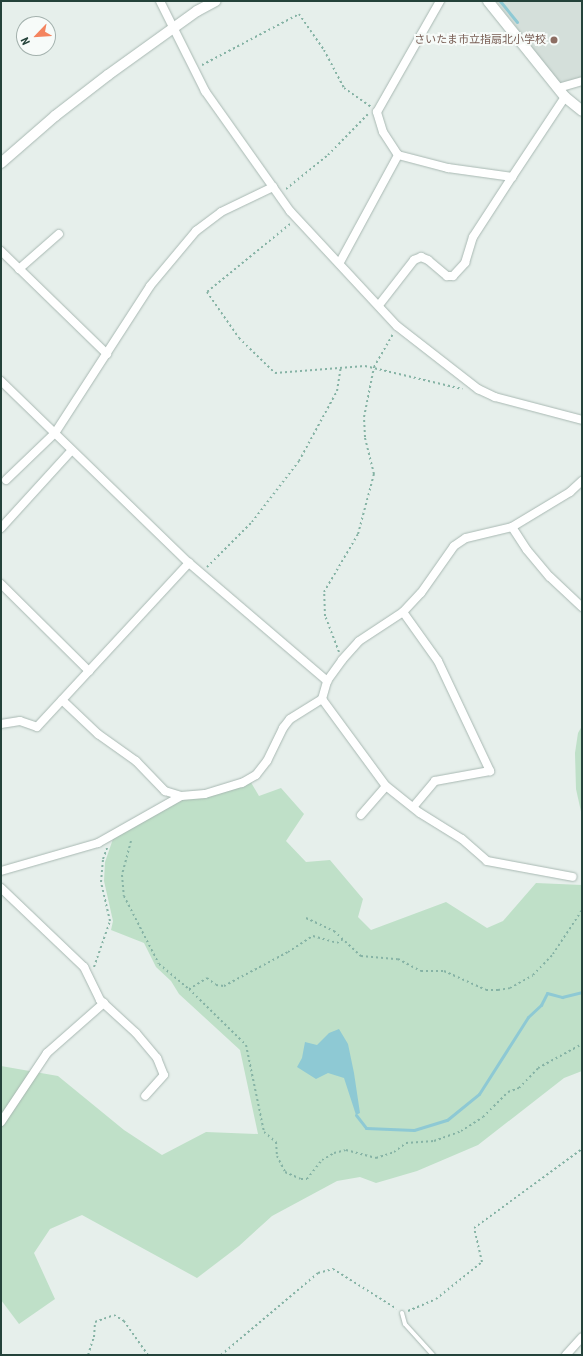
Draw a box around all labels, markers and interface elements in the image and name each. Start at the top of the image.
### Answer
north arrow [16,16,56,56]
place label: さいたま市立指扇北小学校 [414,33,546,47]
text: N [18,35,33,47]
marker: さいたま市立指扇北小学校 [549,35,559,45]

